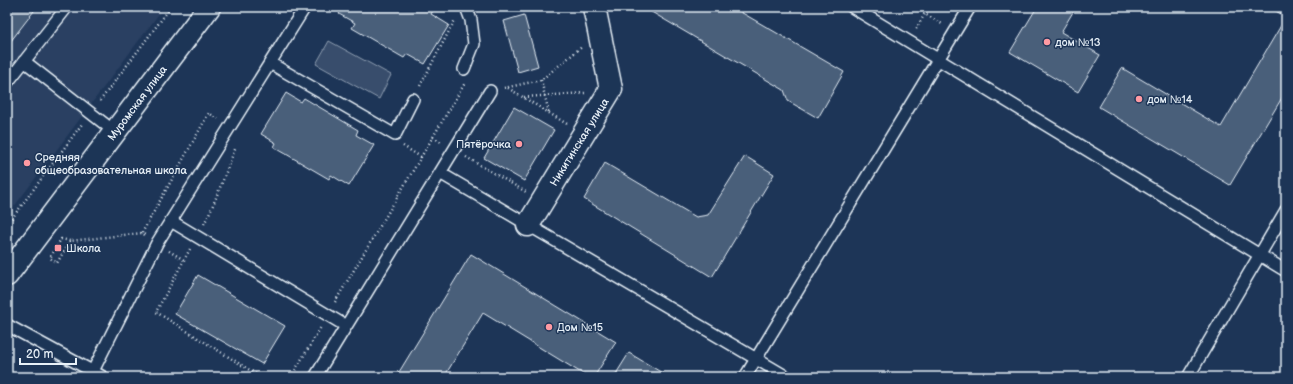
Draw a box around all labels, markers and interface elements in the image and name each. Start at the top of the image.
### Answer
place label: дом №13 [1055,36,1101,49]
marker: дом №13 [1042,37,1052,47]
street label: Муромская улица [105,63,170,143]
place label: дом №14 [1147,93,1193,106]
marker: дом №14 [1134,94,1144,104]
street label: Никитинская улица [547,96,612,188]
place label: Пятёрочка [456,138,511,151]
marker: Пятёрочка [514,139,524,149]
place label: Средняя общеобразовательная школа [35,151,187,177]
marker: Средняя общеобразовательная школа [22,158,32,168]
place label: Школа [66,242,101,255]
marker: Школа [53,243,63,253]
place label: Дом №15 [557,321,603,334]
marker: Дом №15 [544,322,554,332]
scale bar [20,340,76,366]
text: 20 m [26,347,53,362]

